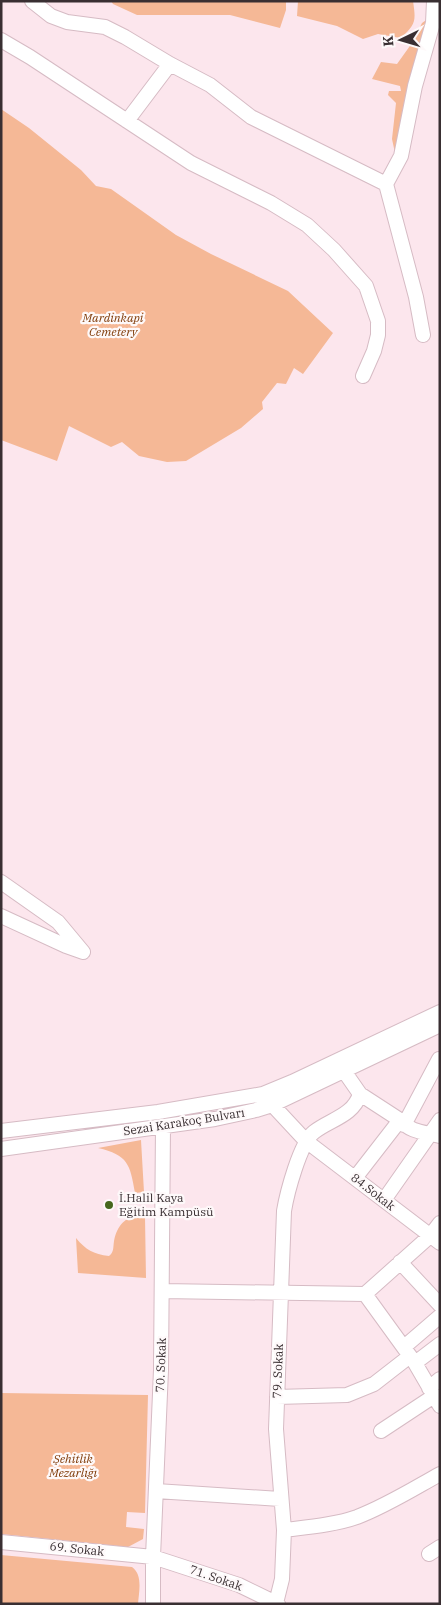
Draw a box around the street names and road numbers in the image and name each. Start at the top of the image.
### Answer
street label: Sezai Karakoç Bulvarı [122,1104,246,1139]
street label: 84.Sokak [348,1170,398,1214]
street label: 70. Sokak [152,1337,169,1393]
street label: 79. Sokak [269,1343,286,1399]
street label: 69. Sokak [49,1538,105,1559]
street label: 71. Sokak [188,1562,245,1594]

